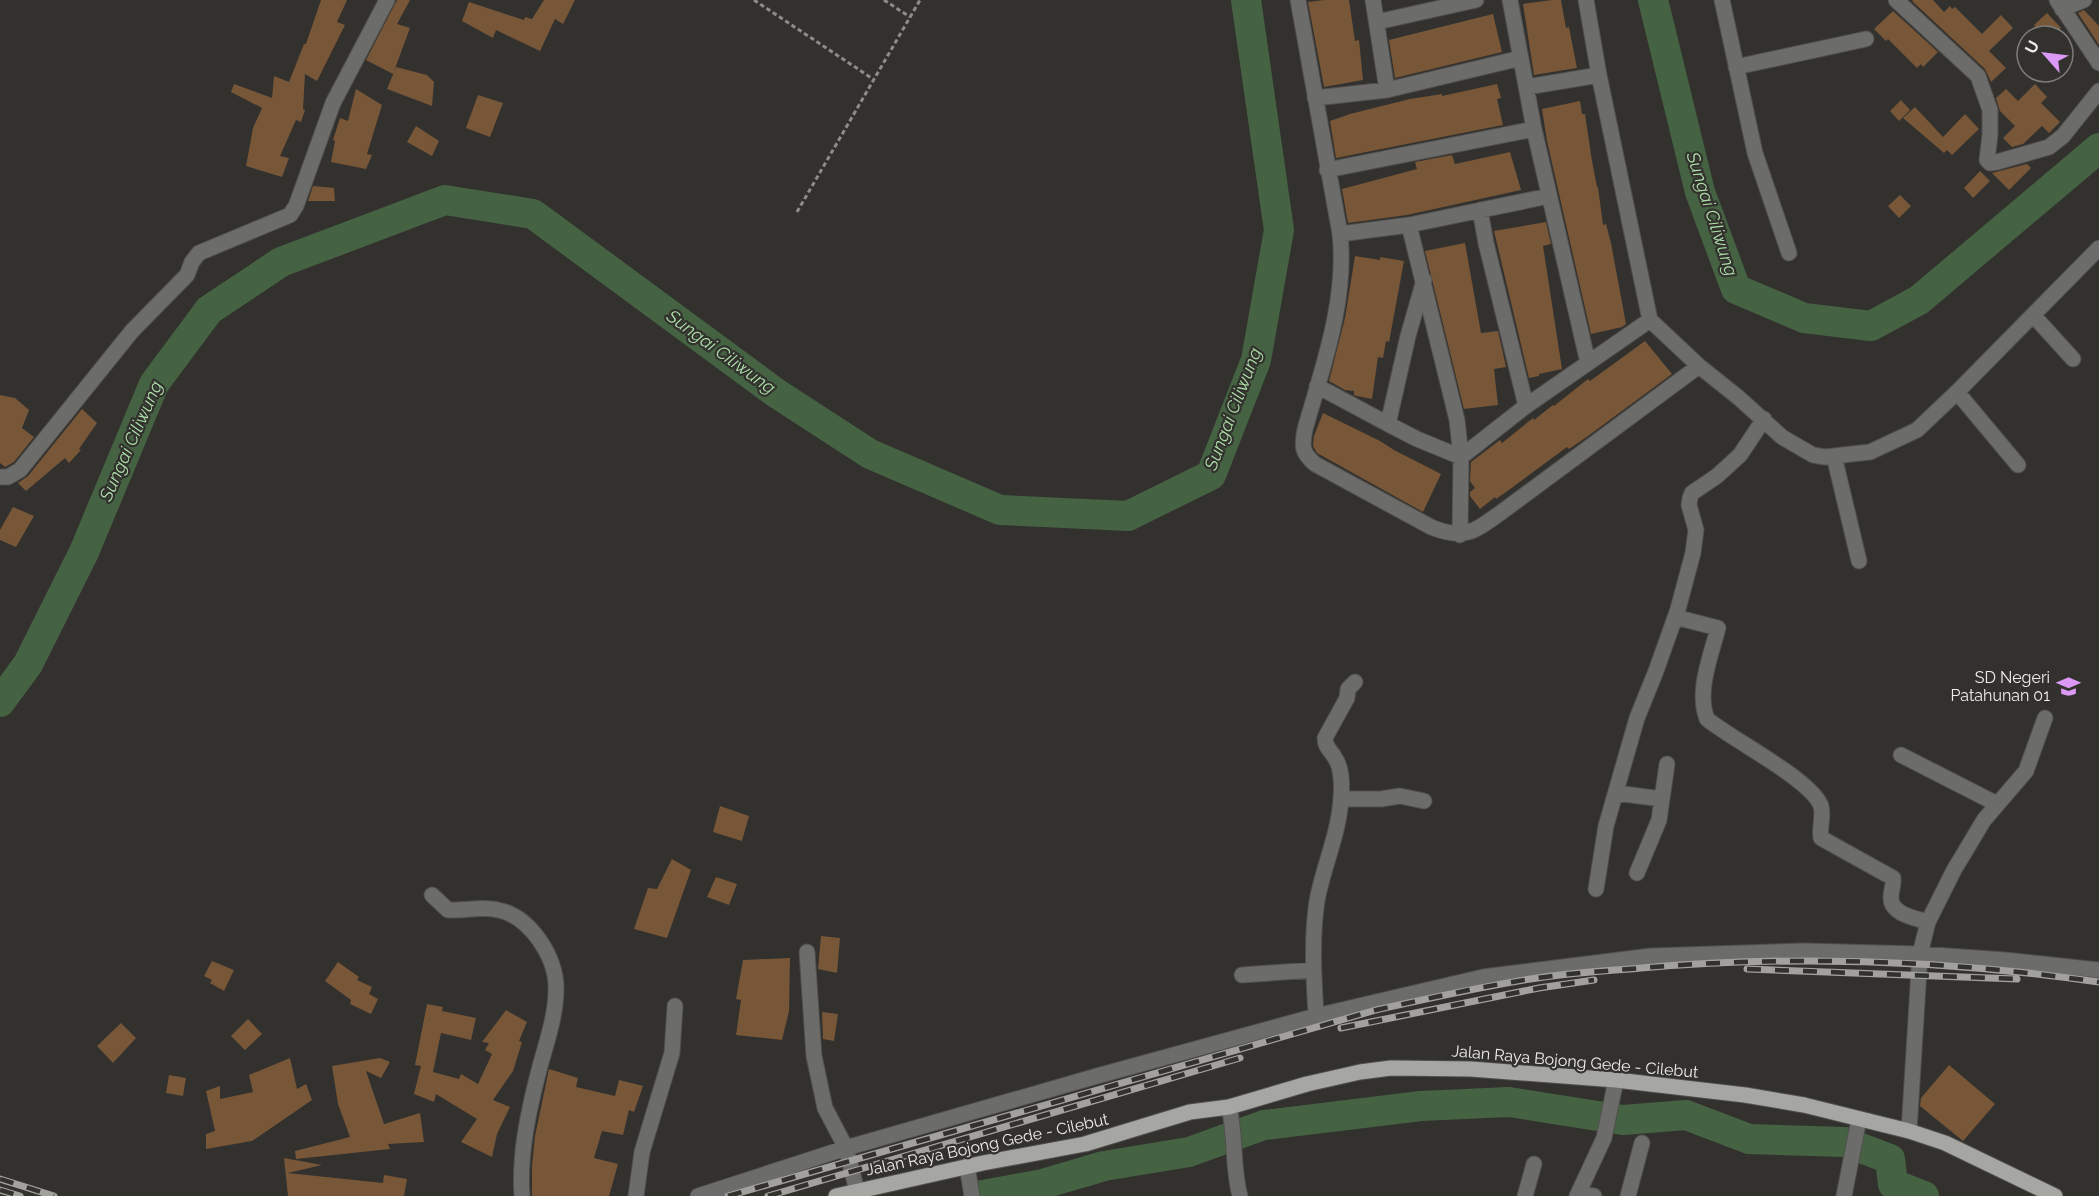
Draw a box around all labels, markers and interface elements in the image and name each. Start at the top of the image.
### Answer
north arrow [2015,24,2075,84]
text: U [2021,37,2043,57]
water label: Sungai Ciliwung [1682,148,1743,279]
water label: Sungai Ciliwung [662,305,780,398]
water label: Sungai Ciliwung [1199,344,1266,474]
water label: Sungai Ciliwung [94,377,167,505]
place label: SD Negeri Patahunan 01 [1950,668,2050,705]
school or university icon: SD Negeri Patahunan 01 [2055,673,2081,699]
street label: Jalan Raya Bojong Gede - Cilebut [1451,1041,1700,1082]
street label: Jalan Raya Bojong Gede - Cilebut [864,1109,1111,1180]

